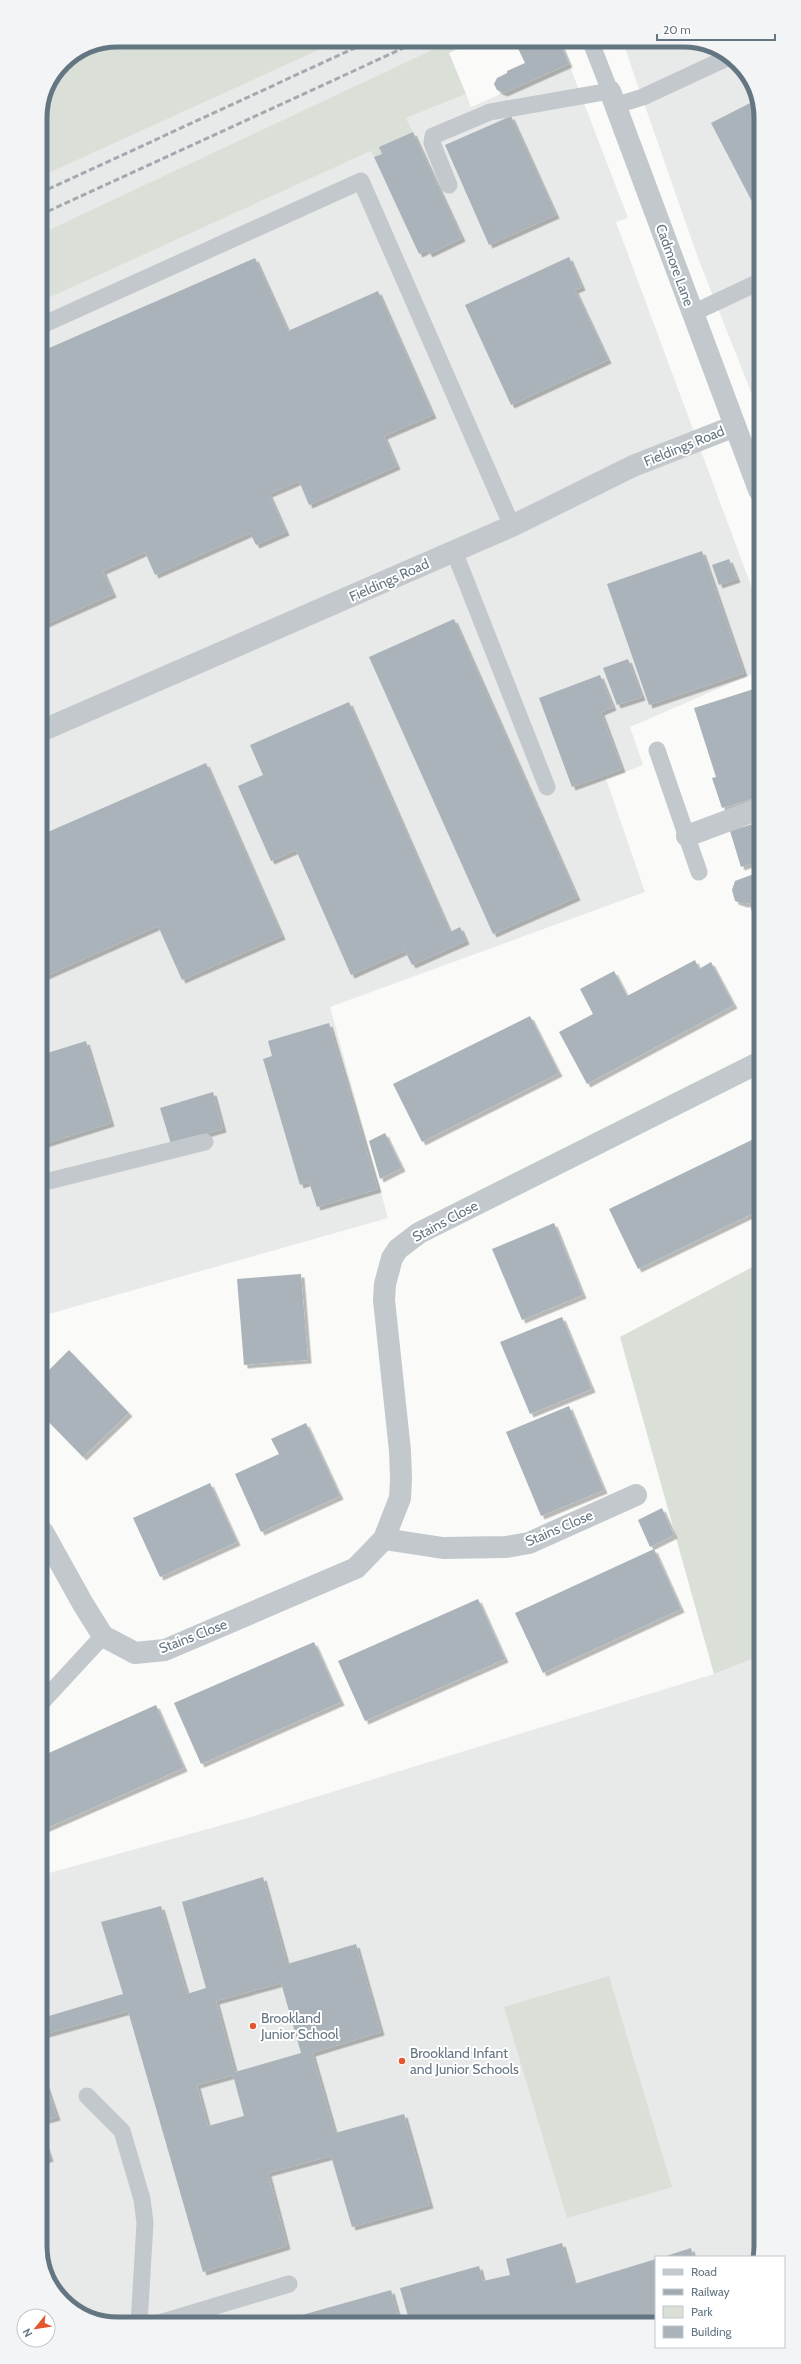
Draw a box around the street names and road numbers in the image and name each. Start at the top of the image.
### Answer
street label: Cadmore Lane [652,221,698,309]
street label: Fieldings Road [641,422,727,470]
street label: Fieldings Road [346,554,432,606]
street label: Stains Close [409,1196,481,1246]
street label: Stains Close [522,1506,596,1550]
street label: Stains Close [156,1615,230,1657]

